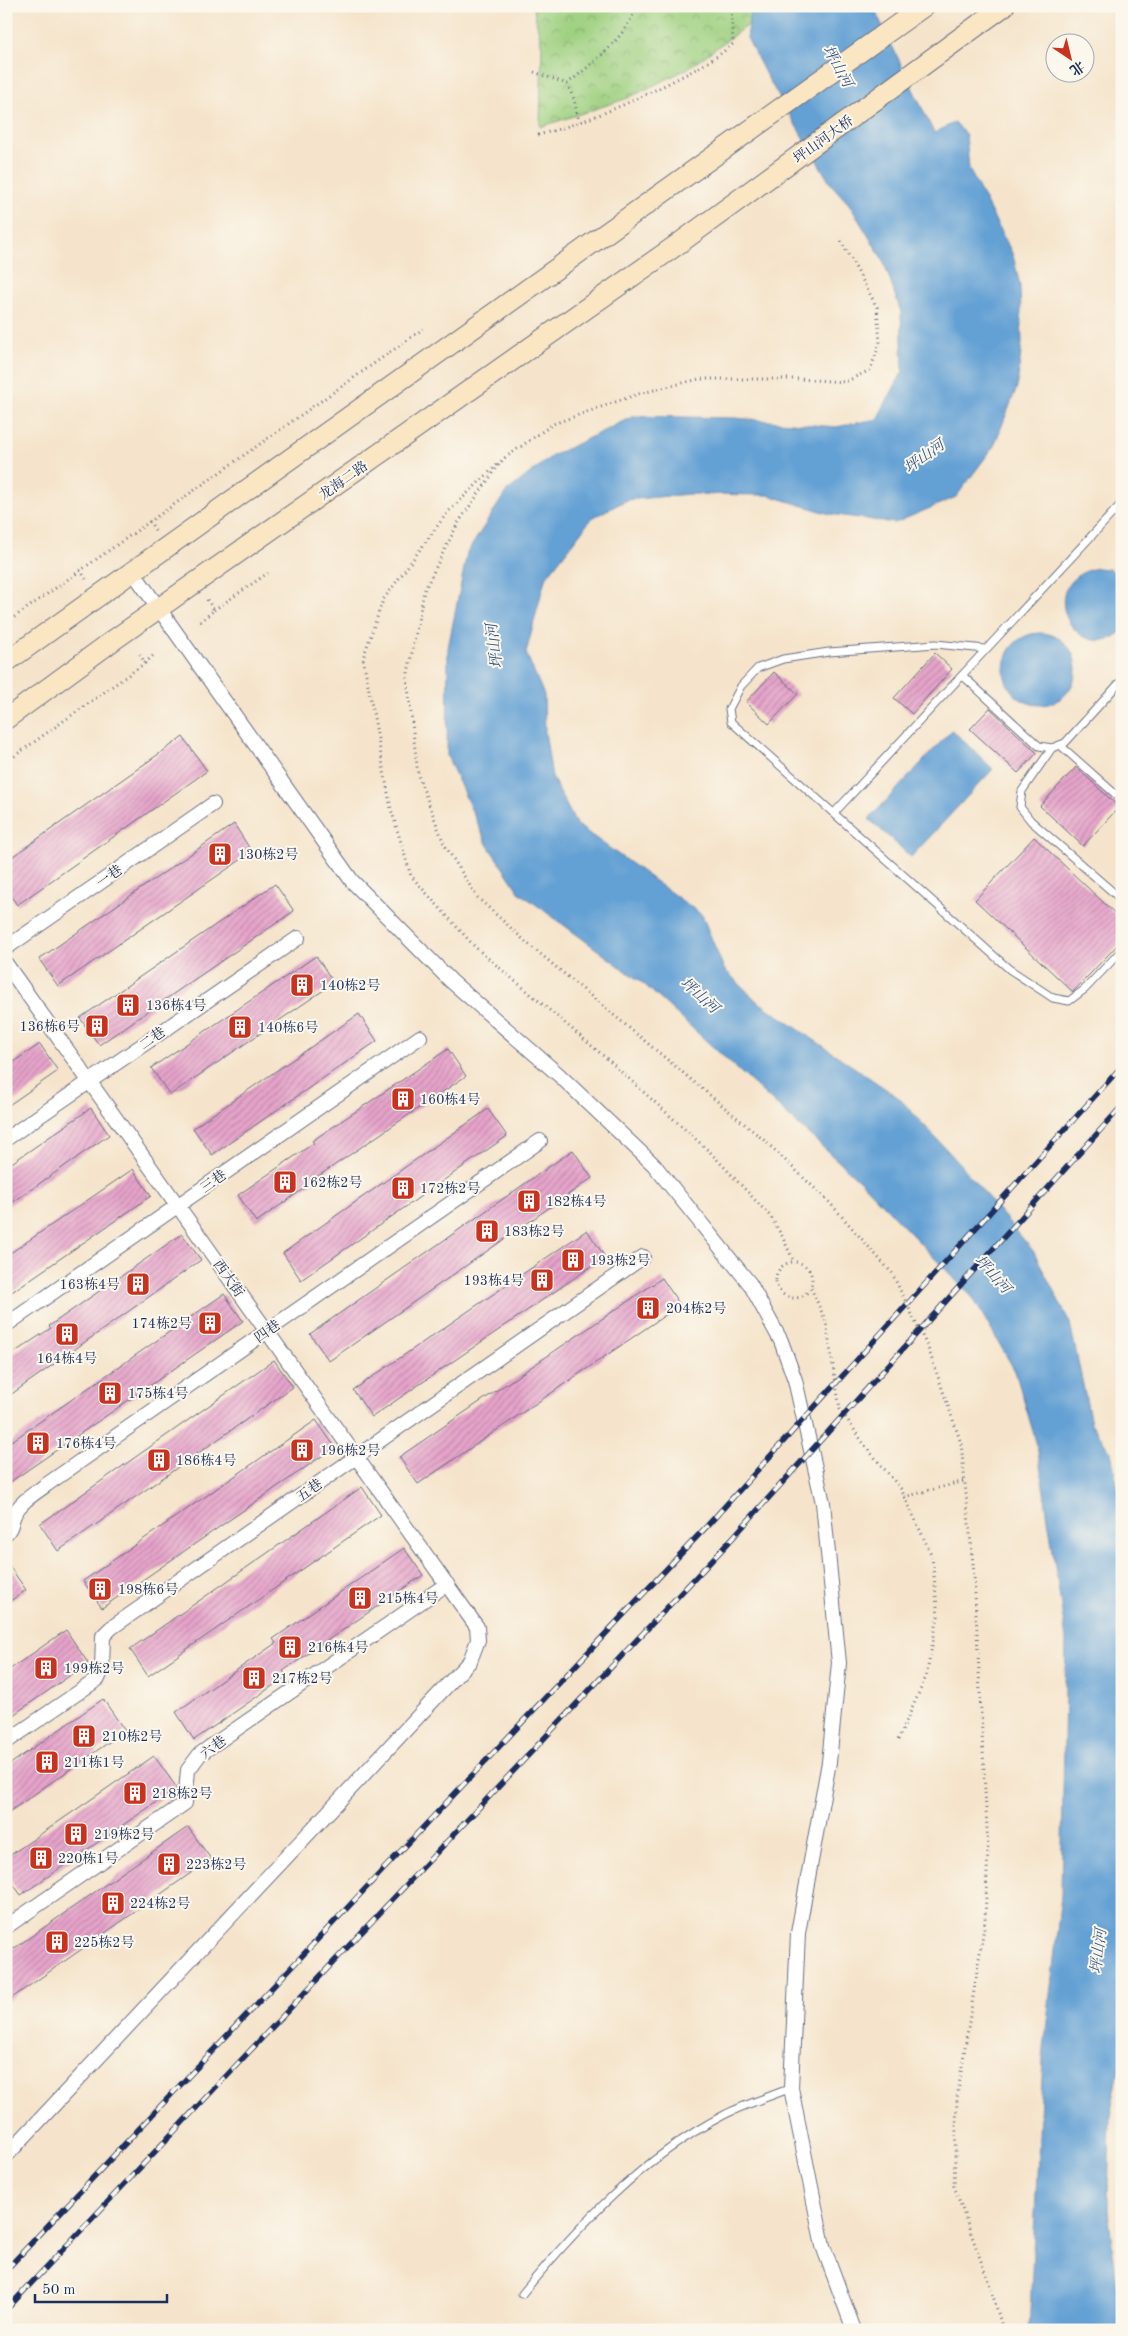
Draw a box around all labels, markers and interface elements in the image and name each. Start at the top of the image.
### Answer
north arrow [1046,32,1096,82]
water label: 坪山河 [819,42,857,93]
text: 北 [1067,58,1087,78]
street label: 坪山河大桥 [791,113,856,166]
water label: 坪山河 [901,435,950,476]
street label: 龙海二路 [316,458,371,503]
water label: 坪山河 [483,620,506,669]
building icon: 130栋2号 [207,841,233,867]
place label: 130栋2号 [238,847,298,862]
street label: 一巷 [94,862,125,891]
building icon: 140栋2号 [289,972,315,998]
water label: 坪山河 [677,974,724,1019]
place label: 140栋2号 [320,978,380,993]
building icon: 136栋4号 [115,992,141,1018]
place label: 136栋4号 [146,998,206,1013]
building icon: 136栋6号 [84,1013,110,1039]
building icon: 140栋6号 [227,1014,253,1040]
place label: 136栋6号 [20,1019,80,1034]
place label: 140栋6号 [258,1020,318,1035]
street label: 二巷 [137,1024,168,1053]
building icon: 160栋4号 [390,1086,416,1112]
place label: 160栋4号 [420,1092,480,1107]
street label: 三巷 [198,1167,229,1196]
building icon: 162栋2号 [272,1169,298,1195]
place label: 162栋2号 [302,1175,362,1190]
building icon: 172栋2号 [390,1175,416,1201]
place label: 172栋2号 [420,1181,480,1196]
building icon: 182栋4号 [516,1188,542,1214]
place label: 182栋4号 [546,1194,606,1209]
building icon: 183栋2号 [474,1218,500,1244]
place label: 183栋2号 [504,1224,564,1239]
building icon: 193栋2号 [560,1247,586,1273]
water label: 坪山河 [971,1252,1016,1299]
place label: 193栋2号 [590,1253,650,1268]
street label: 西大街 [210,1257,247,1300]
building icon: 193栋4号 [529,1267,555,1293]
building icon: 163栋4号 [125,1271,151,1297]
place label: 193栋4号 [464,1273,524,1288]
place label: 163栋4号 [60,1277,120,1292]
building icon: 204栋2号 [635,1295,661,1321]
place label: 204栋2号 [666,1301,726,1316]
building icon: 174栋2号 [197,1310,223,1336]
place label: 174栋2号 [132,1316,192,1331]
street label: 四巷 [252,1317,283,1346]
building icon: 164栋4号 [54,1321,80,1347]
place label: 164栋4号 [37,1351,97,1366]
building icon: 175栋4号 [97,1380,123,1406]
place label: 175栋4号 [128,1386,188,1401]
building icon: 176栋4号 [25,1430,51,1456]
place label: 176栋4号 [56,1436,116,1451]
building icon: 196栋2号 [289,1437,315,1463]
place label: 196栋2号 [320,1443,380,1458]
building icon: 186栋4号 [146,1447,172,1473]
place label: 186栋4号 [176,1453,236,1468]
street label: 五巷 [294,1476,325,1505]
building icon: 198栋6号 [87,1576,113,1602]
place label: 198栋6号 [118,1582,178,1597]
building icon: 215栋4号 [347,1585,373,1611]
place label: 215栋4号 [378,1591,438,1606]
building icon: 216栋4号 [277,1634,303,1660]
place label: 216栋4号 [308,1640,368,1655]
building icon: 199栋2号 [33,1655,59,1681]
place label: 199栋2号 [64,1661,124,1676]
building icon: 217栋2号 [241,1665,267,1691]
place label: 217栋2号 [272,1671,332,1686]
building icon: 210栋2号 [71,1723,97,1749]
place label: 210栋2号 [102,1729,162,1744]
street label: 六巷 [198,1733,229,1762]
building icon: 211栋1号 [34,1749,60,1775]
place label: 211栋1号 [64,1755,124,1770]
building icon: 218栋2号 [122,1780,148,1806]
place label: 218栋2号 [152,1786,212,1801]
building icon: 219栋2号 [63,1821,89,1847]
place label: 219栋2号 [94,1827,154,1842]
building icon: 220栋1号 [28,1845,54,1871]
place label: 220栋1号 [58,1851,118,1866]
building icon: 223栋2号 [156,1851,182,1877]
place label: 223栋2号 [186,1857,246,1872]
building icon: 224栋2号 [100,1890,126,1916]
place label: 224栋2号 [130,1896,190,1911]
water label: 坪山河 [1087,1925,1110,1974]
building icon: 225栋2号 [44,1929,70,1955]
place label: 225栋2号 [74,1935,134,1950]
scale bar [35,2271,168,2303]
text: 50 m [42,2283,76,2298]

